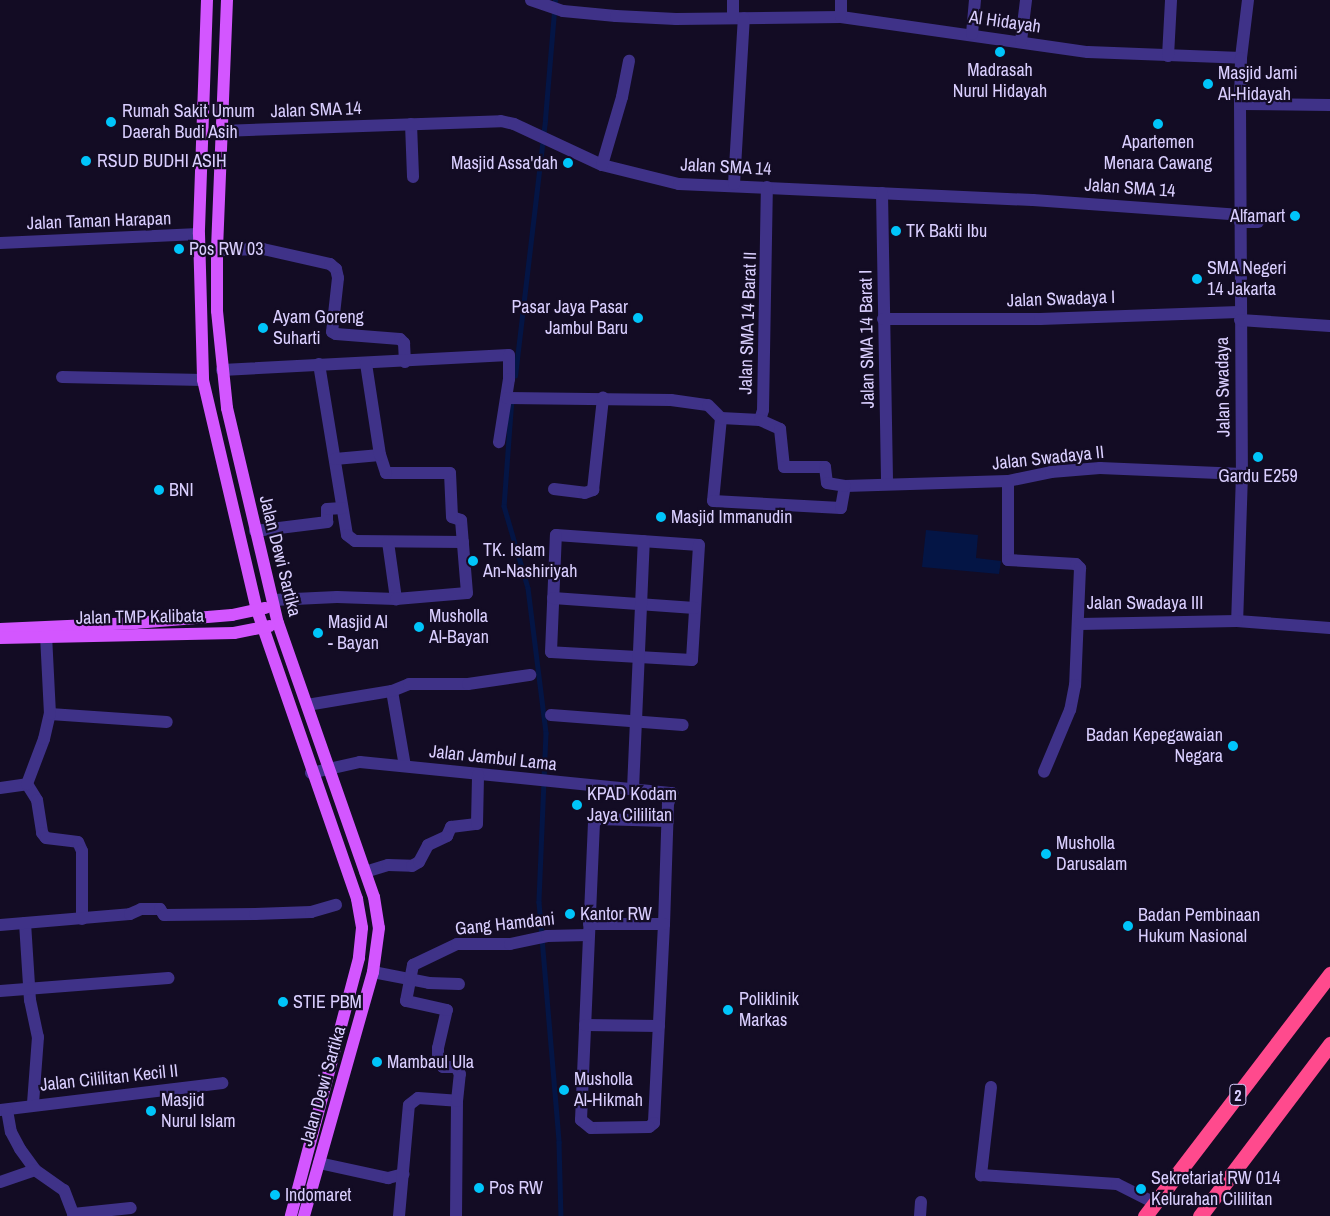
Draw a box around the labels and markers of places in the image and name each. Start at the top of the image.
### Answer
marker: Madrasah Nurul Hidayah [994,46,1006,58]
place label: Madrasah Nurul Hidayah [953,60,1047,102]
place label: Masjid Jami Al-Hidayah [1218,63,1298,106]
marker: Masjid Jami Al-Hidayah [1202,78,1214,90]
place label: Rumah Sakit Umum Daerah Budi Asih [122,101,255,144]
marker: Rumah Sakit Umum Daerah Budi Asih [104,115,118,129]
marker: Apartemen Menara Cawang [1152,118,1164,130]
place label: Apartemen Menara Cawang [1104,132,1212,174]
place label: RSUD BUDHI ASIH [97,150,227,172]
place label: Masjid Assa'dah [450,152,558,174]
marker: RSUD BUDHI ASIH [79,154,93,168]
marker: Masjid Assa'dah [562,157,574,169]
place label: Alfamart [1230,205,1285,227]
marker: Alfamart [1289,210,1301,222]
place label: TK Bakti Ibu [906,220,987,242]
marker: TK Bakti Ibu [890,225,902,237]
place label: Pos RW 03 [189,238,263,260]
marker: Pos RW 03 [173,243,185,255]
place label: SMA Negeri 14 Jakarta [1207,258,1287,300]
marker: SMA Negeri 14 Jakarta [1191,273,1203,285]
place label: Pasar Jaya Pasar Jambul Baru [512,297,628,340]
place label: Ayam Goreng Suharti [273,307,364,350]
marker: Pasar Jaya Pasar Jambul Baru [632,312,644,324]
marker: Ayam Goreng Suharti [257,322,269,334]
marker: Gardu E259 [1252,451,1264,463]
place label: Gardu E259 [1218,465,1298,487]
place label: BNI [169,479,194,501]
marker: BNI [153,484,165,496]
place label: Masjid Immanudin [671,506,792,528]
marker: Masjid Immanudin [655,511,667,523]
place label: TK. Islam An-Nashiriyah [483,540,577,582]
marker: TK. Islam An-Nashiriyah [467,555,479,567]
place label: Musholla Al-Bayan [429,606,489,649]
place label: Masjid Al - Bayan [328,612,389,654]
marker: Musholla Al-Bayan [413,621,425,633]
marker: Masjid Al - Bayan [312,627,324,639]
place label: Badan Kepegawaian Negara [1086,725,1223,768]
marker: Badan Kepegawaian Negara [1227,740,1239,752]
place label: KPAD Kodam Jaya Cililitan [587,784,677,826]
marker: KPAD Kodam Jaya Cililitan [571,799,583,811]
place label: Musholla Darusalam [1056,833,1127,876]
marker: Musholla Darusalam [1040,848,1052,860]
place label: Kantor RW [580,903,652,925]
place label: Badan Pembinaan Hukum Nasional [1138,905,1260,948]
marker: Kantor RW [564,908,576,920]
marker: Badan Pembinaan Hukum Nasional [1122,920,1134,932]
place label: Poliklinik Markas [739,989,799,1032]
place label: STIE PBM [293,991,362,1013]
marker: STIE PBM [277,996,289,1008]
marker: Poliklinik Markas [721,1003,735,1017]
place label: Mambaul Ula [387,1051,474,1073]
marker: Mambaul Ula [371,1056,383,1068]
place label: Musholla Al-Hikmah [574,1069,643,1112]
marker: Musholla Al-Hikmah [558,1084,570,1096]
place label: Masjid Nurul Islam [161,1090,236,1132]
marker: Masjid Nurul Islam [145,1105,157,1117]
place label: Sekretariat RW 014 Kelurahan Cililitan [1151,1168,1280,1210]
place label: Pos RW [489,1177,543,1199]
marker: Pos RW [473,1182,485,1194]
marker: Sekretariat RW 014 Kelurahan Cililitan [1135,1183,1147,1195]
place label: Indomaret [285,1184,351,1206]
marker: Indomaret [269,1189,281,1201]

